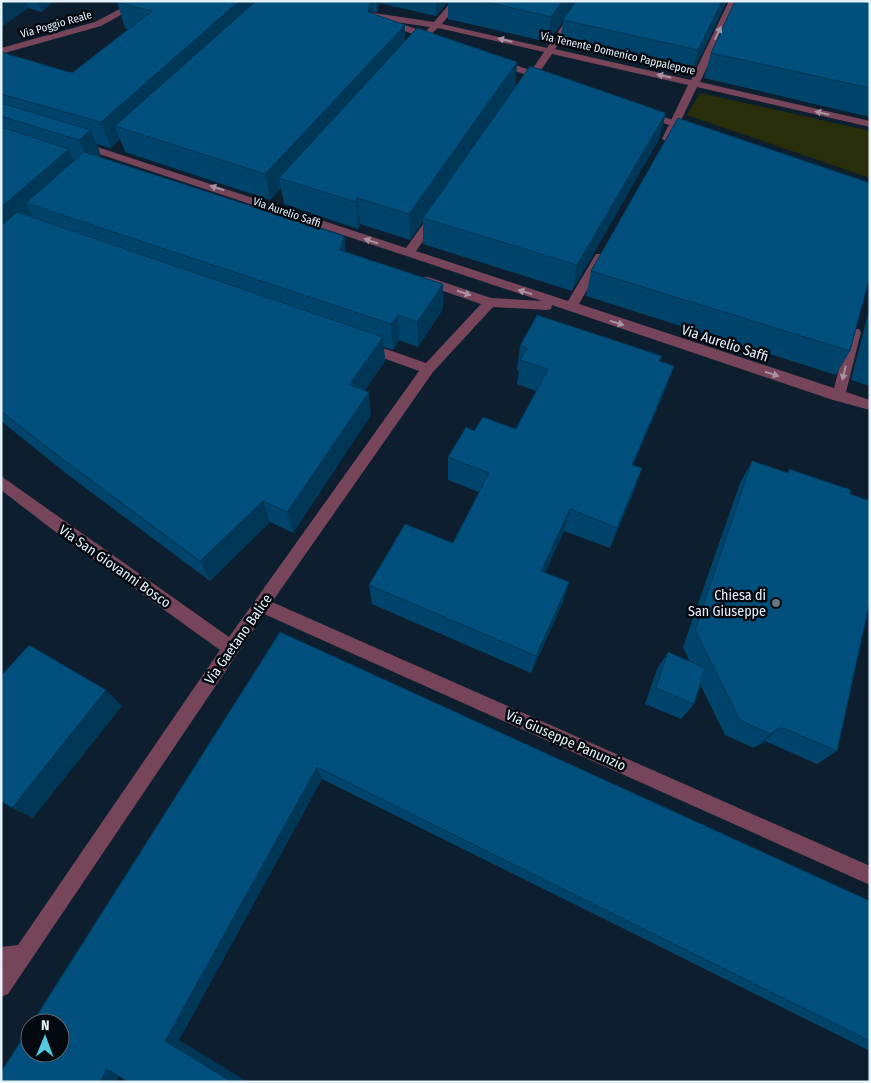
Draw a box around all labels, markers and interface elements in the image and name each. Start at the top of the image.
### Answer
street label: Via Poggio Reale [19,8,93,41]
one-way arrow [714,26,722,40]
street label: Via Tenente Domenico Pappalepore [539,29,697,78]
one-way arrow [498,36,513,44]
one-way arrow [656,72,672,80]
one-way arrow [815,109,830,117]
one-way arrow [209,184,224,192]
street label: Via Aurelio Saffi [251,195,322,230]
one-way arrow [363,236,378,244]
one-way arrow [517,288,532,295]
one-way arrow [456,290,471,297]
one-way arrow [610,320,625,327]
street label: Via Aurelio Saffi [679,321,770,365]
one-way arrow [840,365,848,380]
one-way arrow [764,371,779,378]
street label: Via San Giovanni Bosco [55,521,174,611]
place label: Chiesa di San Giuseppe [688,587,766,620]
street label: Via Gaetano Balice [201,591,276,688]
marker: Chiesa di San Giuseppe [770,597,782,609]
street label: Via Giuseppe Panunzio [503,706,628,775]
north arrow [20,1013,70,1063]
text: N [41,1017,50,1034]

